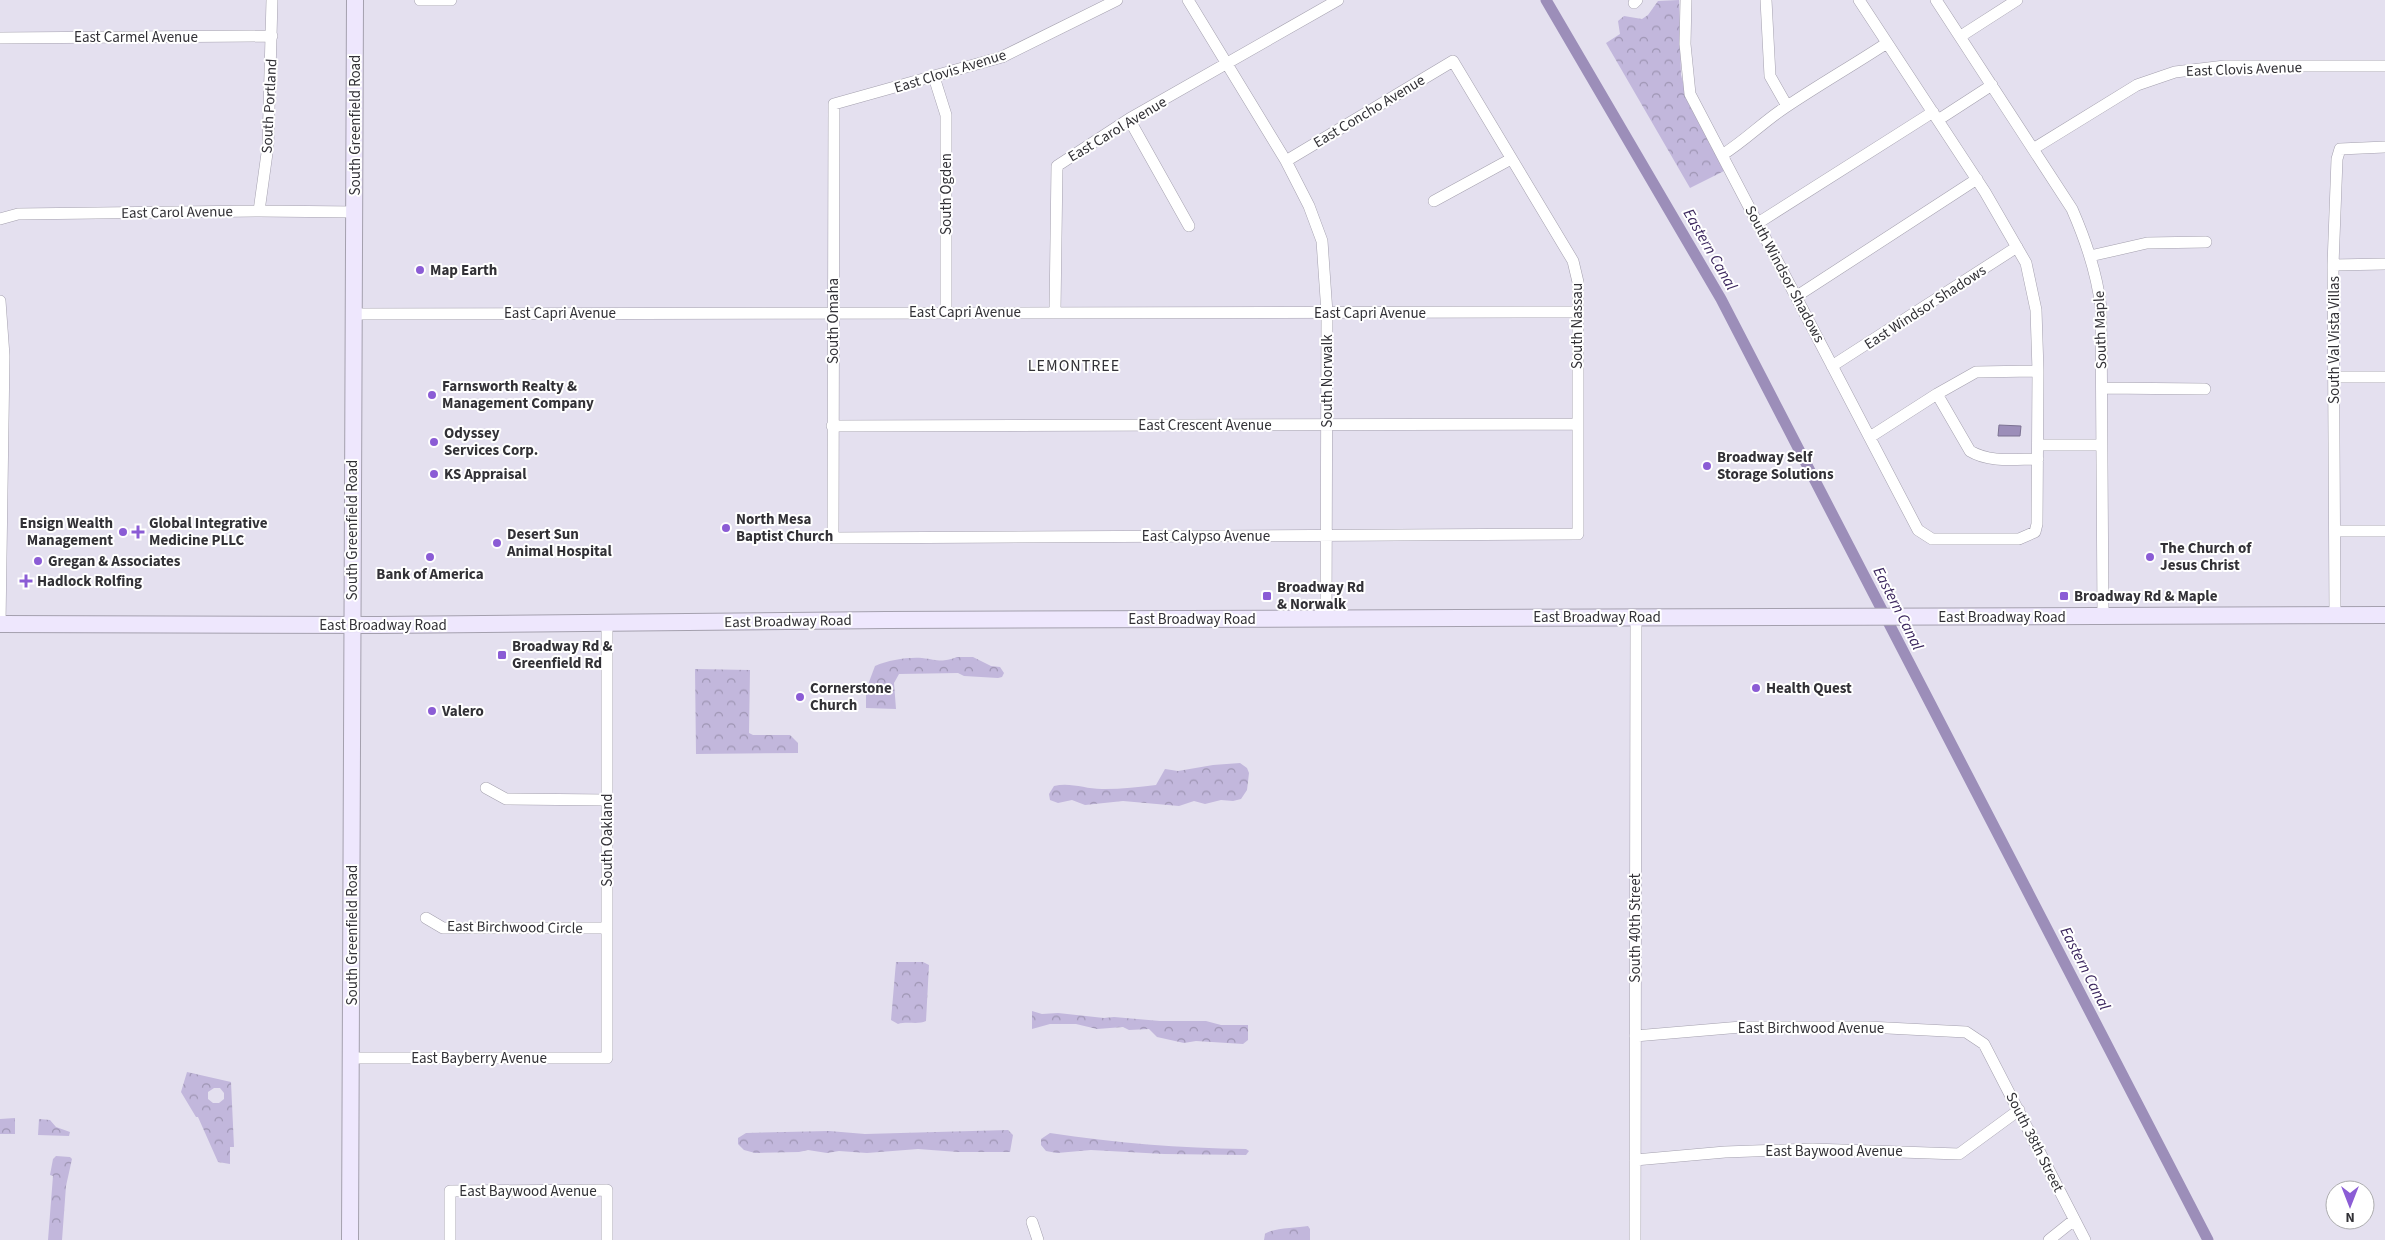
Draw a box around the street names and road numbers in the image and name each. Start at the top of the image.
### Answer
street label: East Carmel Avenue [74,27,198,48]
street label: East Clovis Avenue [892,44,1009,99]
street label: South Greenfield Road [345,55,366,195]
street label: East Clovis Avenue [2186,57,2302,82]
street label: South Portland [257,58,282,154]
street label: East Concho Avenue [1310,70,1429,153]
street label: East Carol Avenue [1064,92,1171,167]
street label: South Ogden [936,153,957,235]
street label: East Carol Avenue [121,201,233,224]
street label: South Windsor Shadows [1740,202,1830,346]
street label: East Windsor Shadows [1860,260,1990,355]
street label: South Val Vista Villas [2324,276,2345,404]
street label: South Omaha [823,278,844,364]
street label: South Nassau [1567,283,1588,369]
street label: South Maple [2089,290,2112,370]
street label: East Capri Avenue [909,302,1021,323]
street label: East Capri Avenue [504,303,616,324]
street label: East Capri Avenue [1314,303,1426,324]
street label: South Norwalk [1317,334,1338,428]
street label: East Crescent Avenue [1138,415,1272,436]
street label: South Greenfield Road [342,460,363,600]
street label: East Calypso Avenue [1142,526,1270,547]
street label: East Broadway Road [1533,607,1661,628]
street label: East Broadway Road [1938,607,2066,628]
street label: East Broadway Road [1128,609,1256,630]
street label: East Broadway Road [724,610,852,633]
street label: East Broadway Road [319,615,447,636]
street label: South Oakland [597,793,618,887]
street label: South Greenfield Road [342,865,363,1005]
street label: South 40th Street [1625,873,1646,983]
street label: East Birchwood Circle [447,916,583,939]
street label: East Birchwood Avenue [1738,1018,1884,1039]
street label: East Bayberry Avenue [411,1048,547,1069]
street label: South 38th Street [2000,1089,2069,1196]
street label: East Baywood Avenue [1765,1141,1903,1162]
street label: East Baywood Avenue [459,1181,597,1202]

